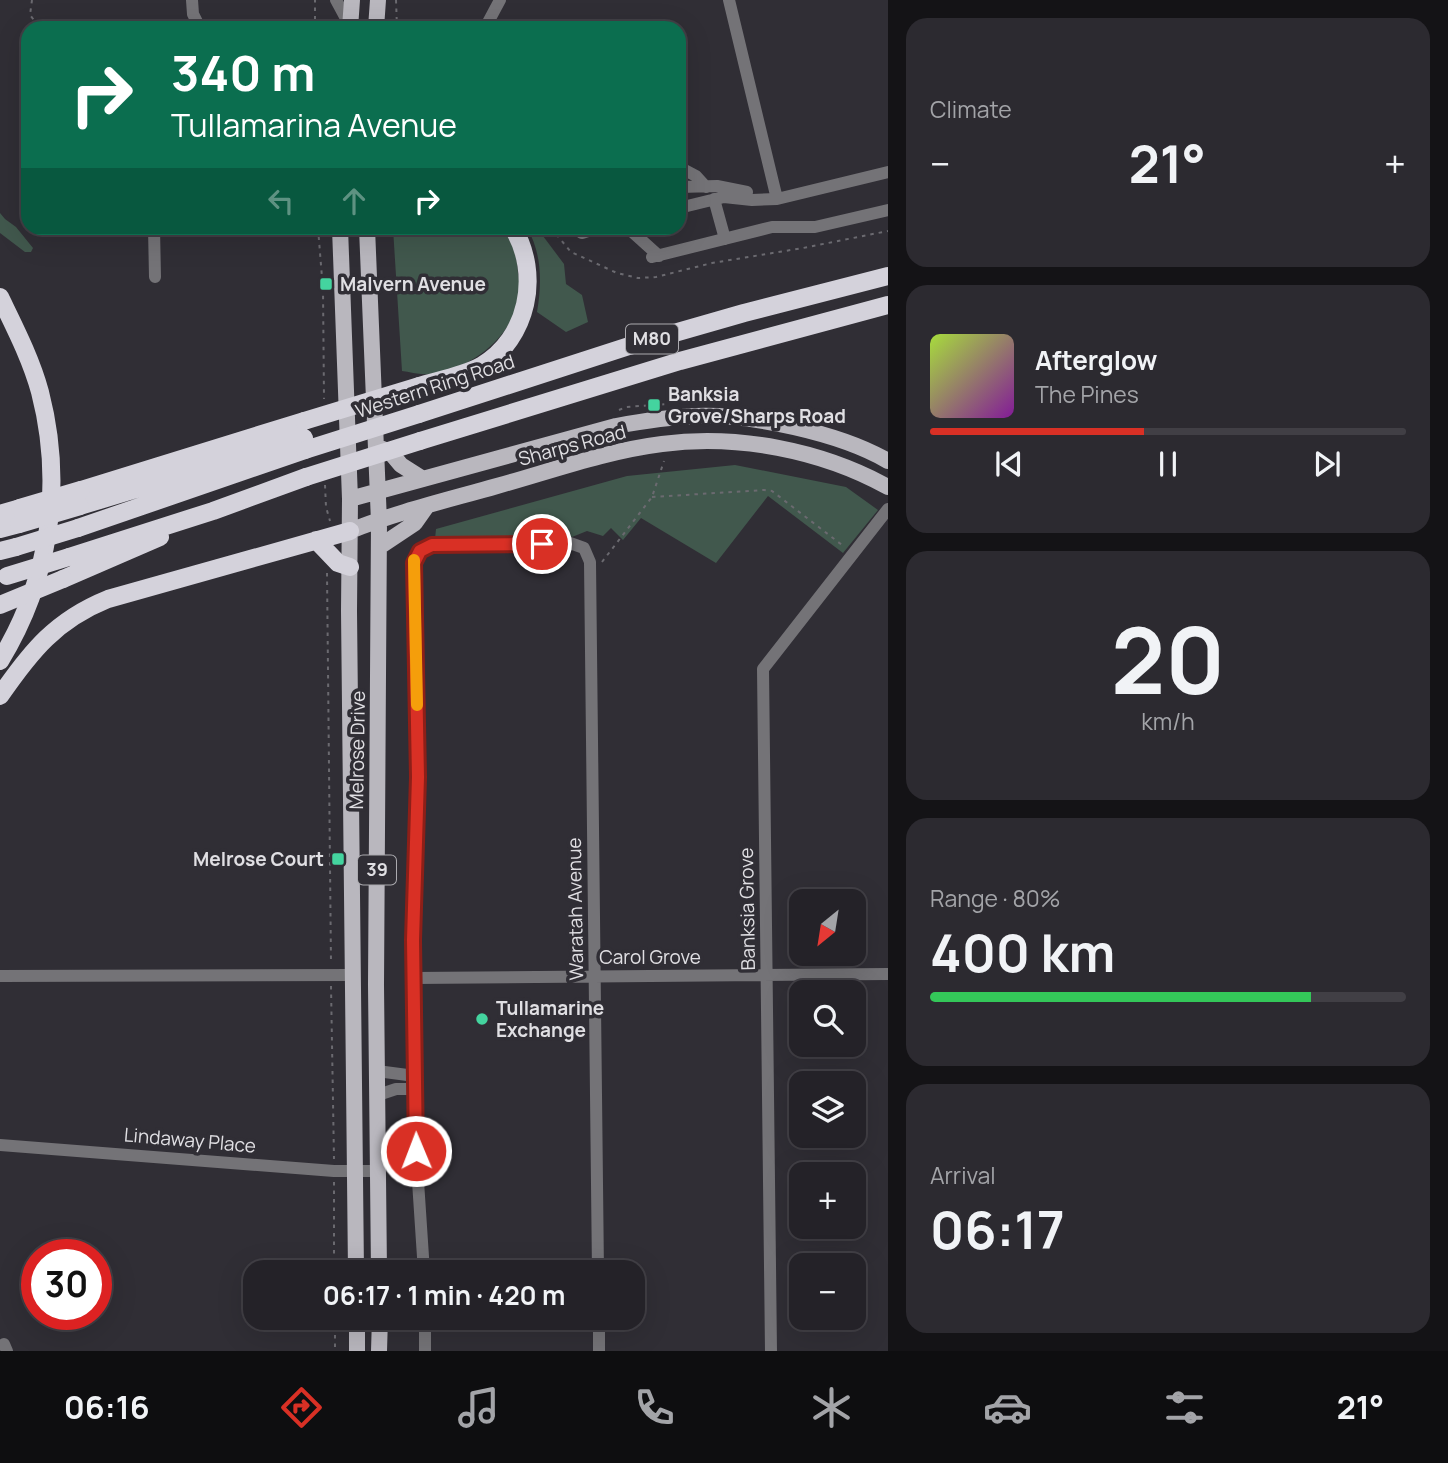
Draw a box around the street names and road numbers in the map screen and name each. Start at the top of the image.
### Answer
road number: M80 [626,324,678,354]
street label: Western Ring Road [352,348,518,424]
street label: Sharps Road [515,418,629,472]
street label: Melrose Drive [343,690,371,810]
street label: Waratah Avenue [561,837,589,981]
street label: Banksia Grove [733,847,761,971]
road number: 39 [358,856,396,884]
street label: Carol Grove [599,944,701,970]
street label: Lindaway Place [123,1121,257,1159]

